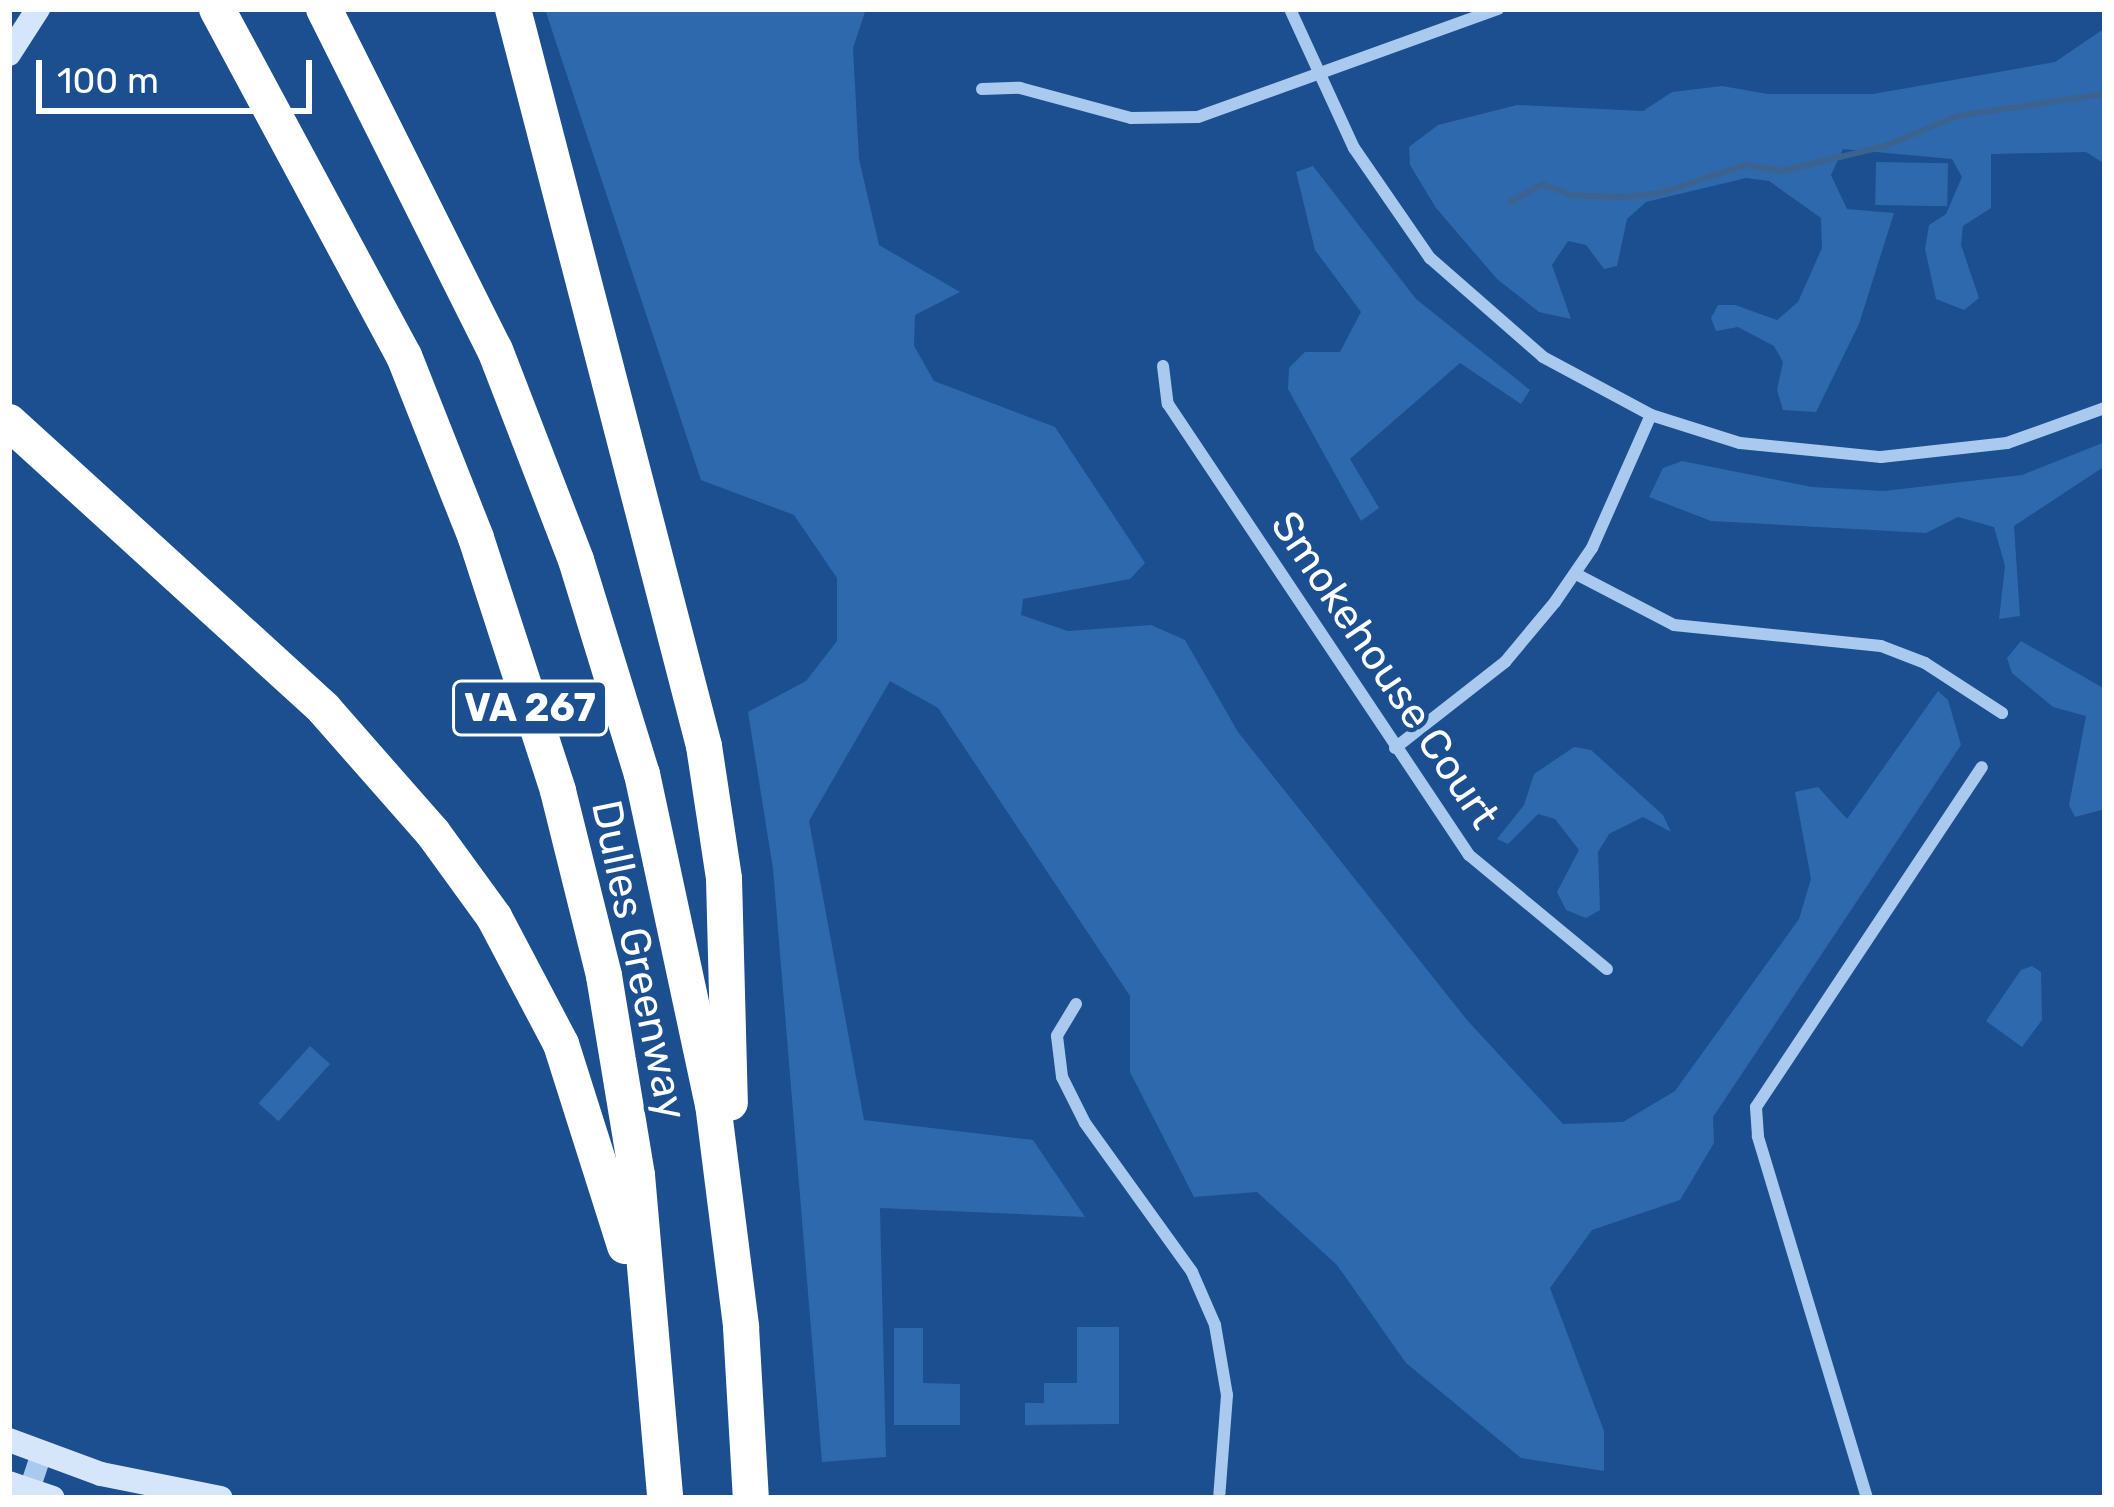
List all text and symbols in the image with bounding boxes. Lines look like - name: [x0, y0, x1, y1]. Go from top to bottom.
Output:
- scale bar: [42, 36, 318, 110]
- text: 100 m: [57, 59, 159, 102]
- street label: Smokehouse Court: [1260, 502, 1510, 838]
- road number: VA 267: [449, 675, 611, 741]
- street label: Dulles Greenway: [581, 796, 697, 1124]

